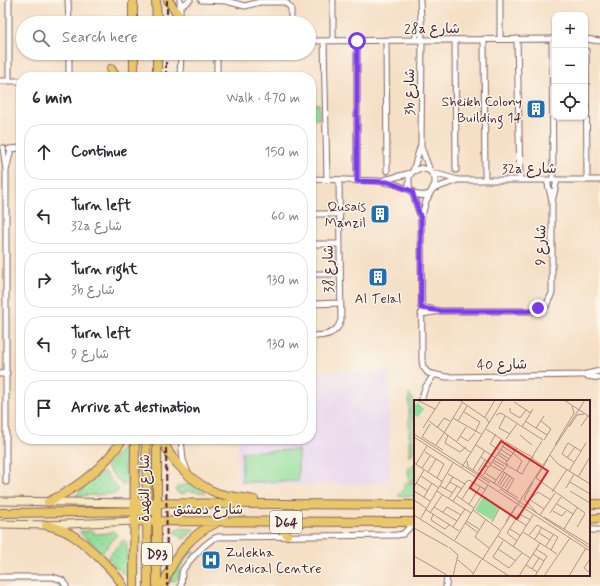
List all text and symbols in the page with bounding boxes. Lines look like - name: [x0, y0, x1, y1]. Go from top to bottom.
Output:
- map controls: [552, 12, 588, 120]
- button: +: [552, 12, 588, 48]
- search box: [16, 16, 316, 60]
- street label: 28a شارع: [404, 20, 460, 38]
- icon: search: [30, 27, 52, 49]
- text: Search here: [62, 28, 138, 48]
- route start: [348, 32, 366, 50]
- button: −: [552, 48, 588, 84]
- street label: 3b شارع: [401, 68, 419, 116]
- button: locate: [552, 84, 588, 120]
- text: 6 min: [32, 87, 72, 109]
- text: Walk · 470 m: [226, 90, 300, 107]
- place label: Sheikh Colony Building 14: [441, 93, 522, 129]
- building icon: Sheikh Colony Building 14: [525, 98, 547, 120]
- icon: ahead: [33, 141, 55, 163]
- text: Continue: [71, 142, 127, 162]
- text: 150 m: [265, 144, 299, 161]
- street label: 32a شارع: [502, 160, 557, 178]
- text: Turn left: [71, 196, 131, 216]
- place label: Qusais Manzil: [325, 198, 366, 232]
- building icon: Qusais Manzil: [369, 203, 391, 225]
- icon: left: [33, 205, 55, 227]
- text: 60 m: [271, 208, 299, 225]
- text: 32a شارع: [71, 218, 122, 235]
- street label: شارع 9: [532, 224, 550, 266]
- street label: شارع 38: [320, 245, 338, 293]
- text: Turn right: [71, 260, 138, 280]
- building icon: Al Telal: [367, 266, 389, 288]
- icon: right: [33, 269, 55, 291]
- text: 130 m: [266, 272, 299, 289]
- text: 3b شارع: [71, 282, 115, 299]
- place label: Al Telal: [355, 290, 401, 308]
- route end: [529, 299, 547, 317]
- text: Turn left: [71, 324, 131, 344]
- icon: left: [33, 333, 55, 355]
- text: 130 m: [266, 336, 299, 353]
- text: شارع 9: [71, 346, 109, 363]
- street label: شارع 40: [477, 356, 527, 374]
- icon: arrive: [33, 397, 55, 419]
- text: Arrive at destination: [71, 398, 200, 418]
- inset map: [414, 400, 590, 576]
- street label: شارع النهدة: [136, 454, 154, 522]
- street label: شارع دمشق: [173, 501, 243, 519]
- road number: D64: [270, 511, 302, 533]
- road number: D93: [142, 543, 172, 565]
- place label: Zulekha Medical Centre: [225, 544, 322, 578]
- hospital icon: Zulekha Medical Centre: [200, 549, 222, 571]

